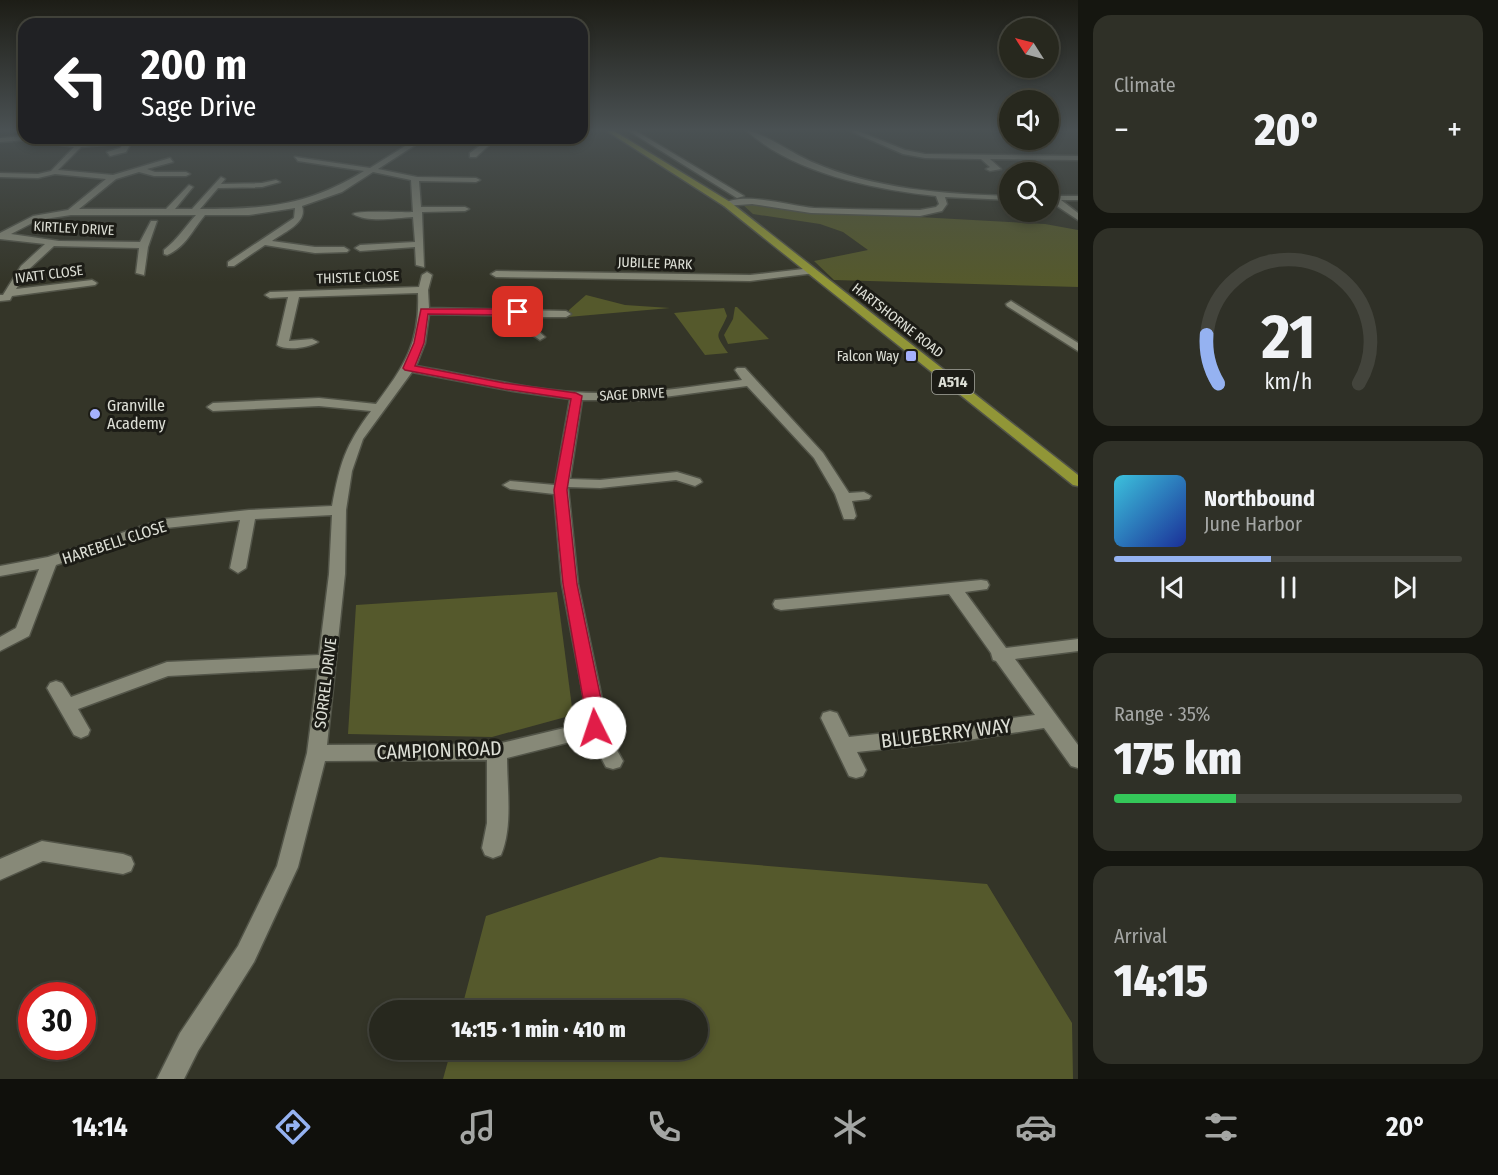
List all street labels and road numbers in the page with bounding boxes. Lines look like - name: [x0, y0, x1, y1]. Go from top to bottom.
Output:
- street label: KIRTLEY DRIVE: [33, 218, 115, 239]
- street label: JUBILEE PARK: [617, 254, 693, 273]
- street label: IVATT CLOSE: [14, 262, 85, 287]
- street label: THISTLE CLOSE: [316, 268, 400, 287]
- street label: HARTSHORNE ROAD: [849, 279, 947, 361]
- road number: A514: [932, 370, 974, 394]
- street label: SAGE DRIVE: [599, 384, 665, 405]
- street label: HAREBELL CLOSE: [60, 517, 169, 568]
- street label: SORREL DRIVE: [310, 636, 341, 730]
- street label: BLUEBERRY WAY: [879, 713, 1013, 753]
- street label: CAMPION ROAD: [376, 736, 502, 764]

